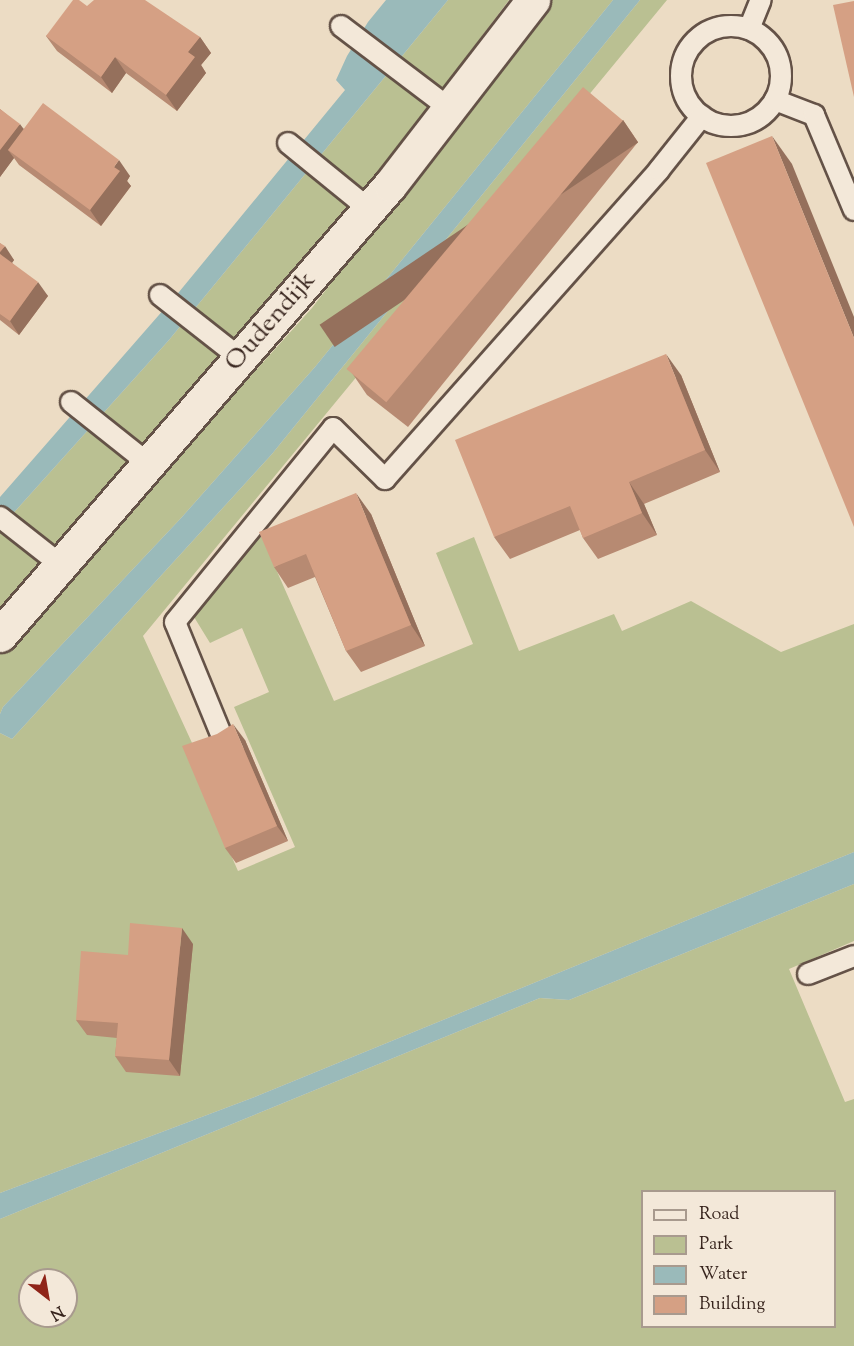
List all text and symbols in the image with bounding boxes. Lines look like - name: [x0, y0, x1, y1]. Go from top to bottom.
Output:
- street label: Oudendijk: [219, 266, 323, 378]
- legend: [641, 1190, 836, 1328]
- text: Road: [699, 1202, 739, 1228]
- text: Park: [699, 1232, 733, 1258]
- text: Water: [699, 1262, 747, 1288]
- north arrow: [18, 1268, 78, 1328]
- text: Building: [699, 1292, 765, 1318]
- text: N: [45, 1299, 68, 1325]

